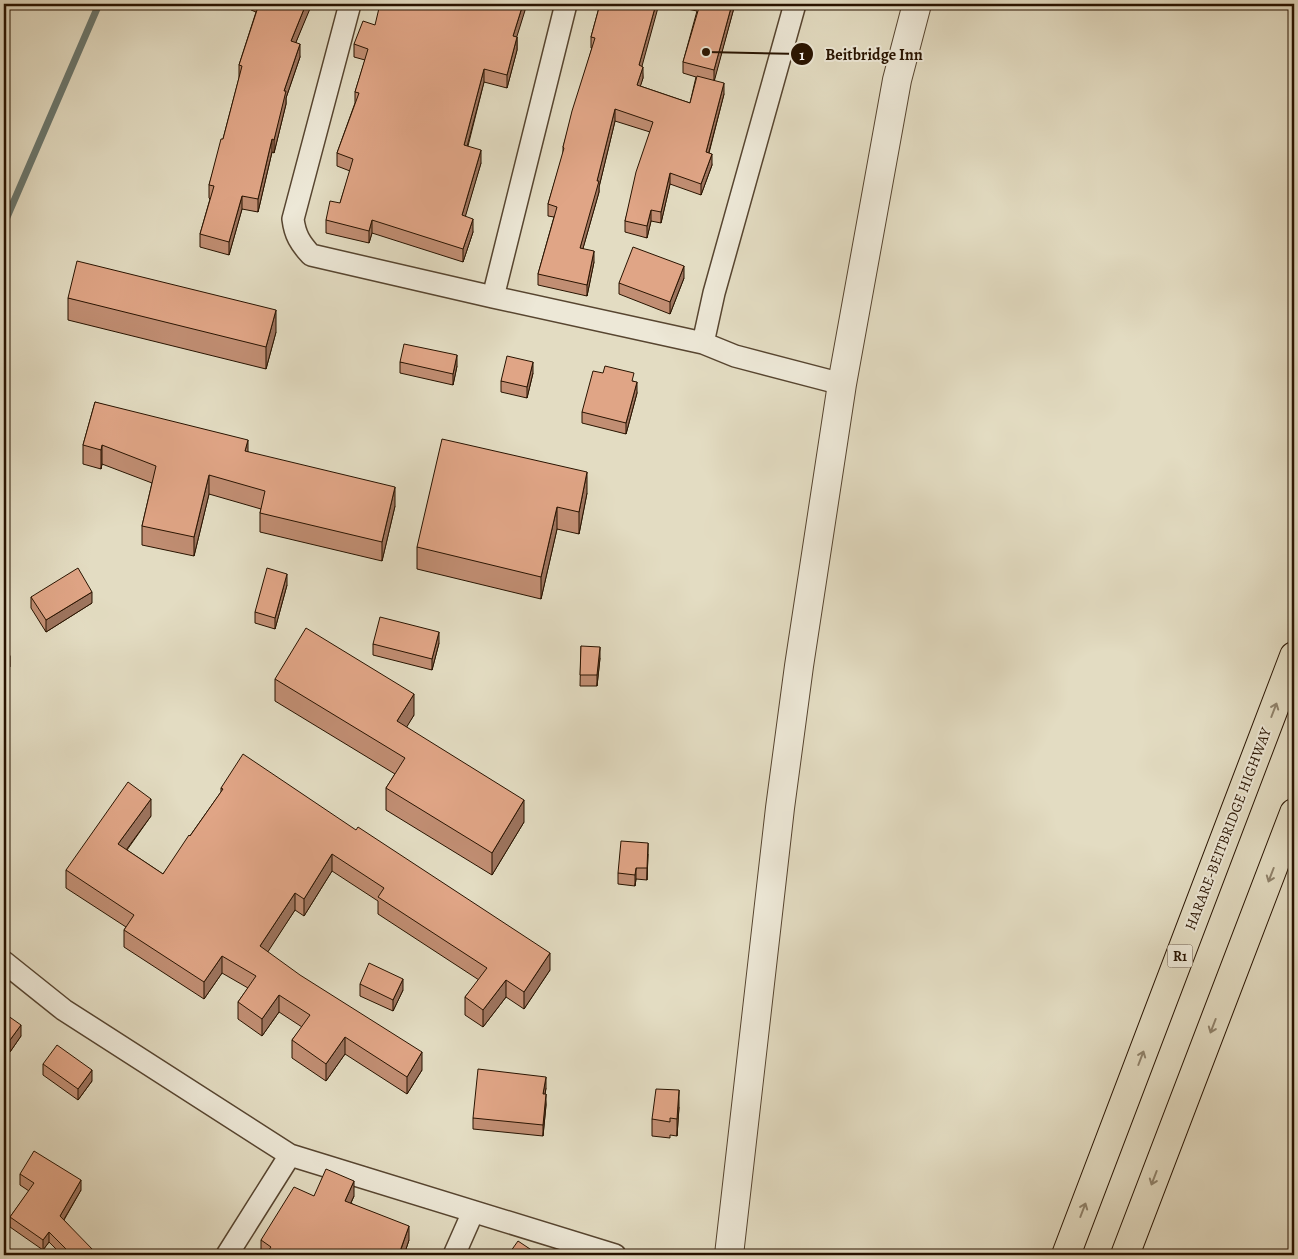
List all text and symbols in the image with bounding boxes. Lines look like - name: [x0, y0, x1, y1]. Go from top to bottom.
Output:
- callout: Beitbridge Inn: [790, 39, 932, 70]
- text: Beitbridge Inn: [825, 44, 923, 66]
- text: 1: [799, 45, 805, 65]
- one-way arrow: [1270, 703, 1279, 718]
- street label: HARARE-BEITBRIDGE HIGHWAY: [1180, 724, 1276, 933]
- one-way arrow: [1266, 866, 1275, 882]
- road number: R1: [1168, 944, 1192, 968]
- one-way arrow: [1208, 1018, 1217, 1033]
- one-way arrow: [1137, 1051, 1146, 1066]
- one-way arrow: [1149, 1170, 1159, 1185]
- one-way arrow: [1079, 1203, 1088, 1218]

